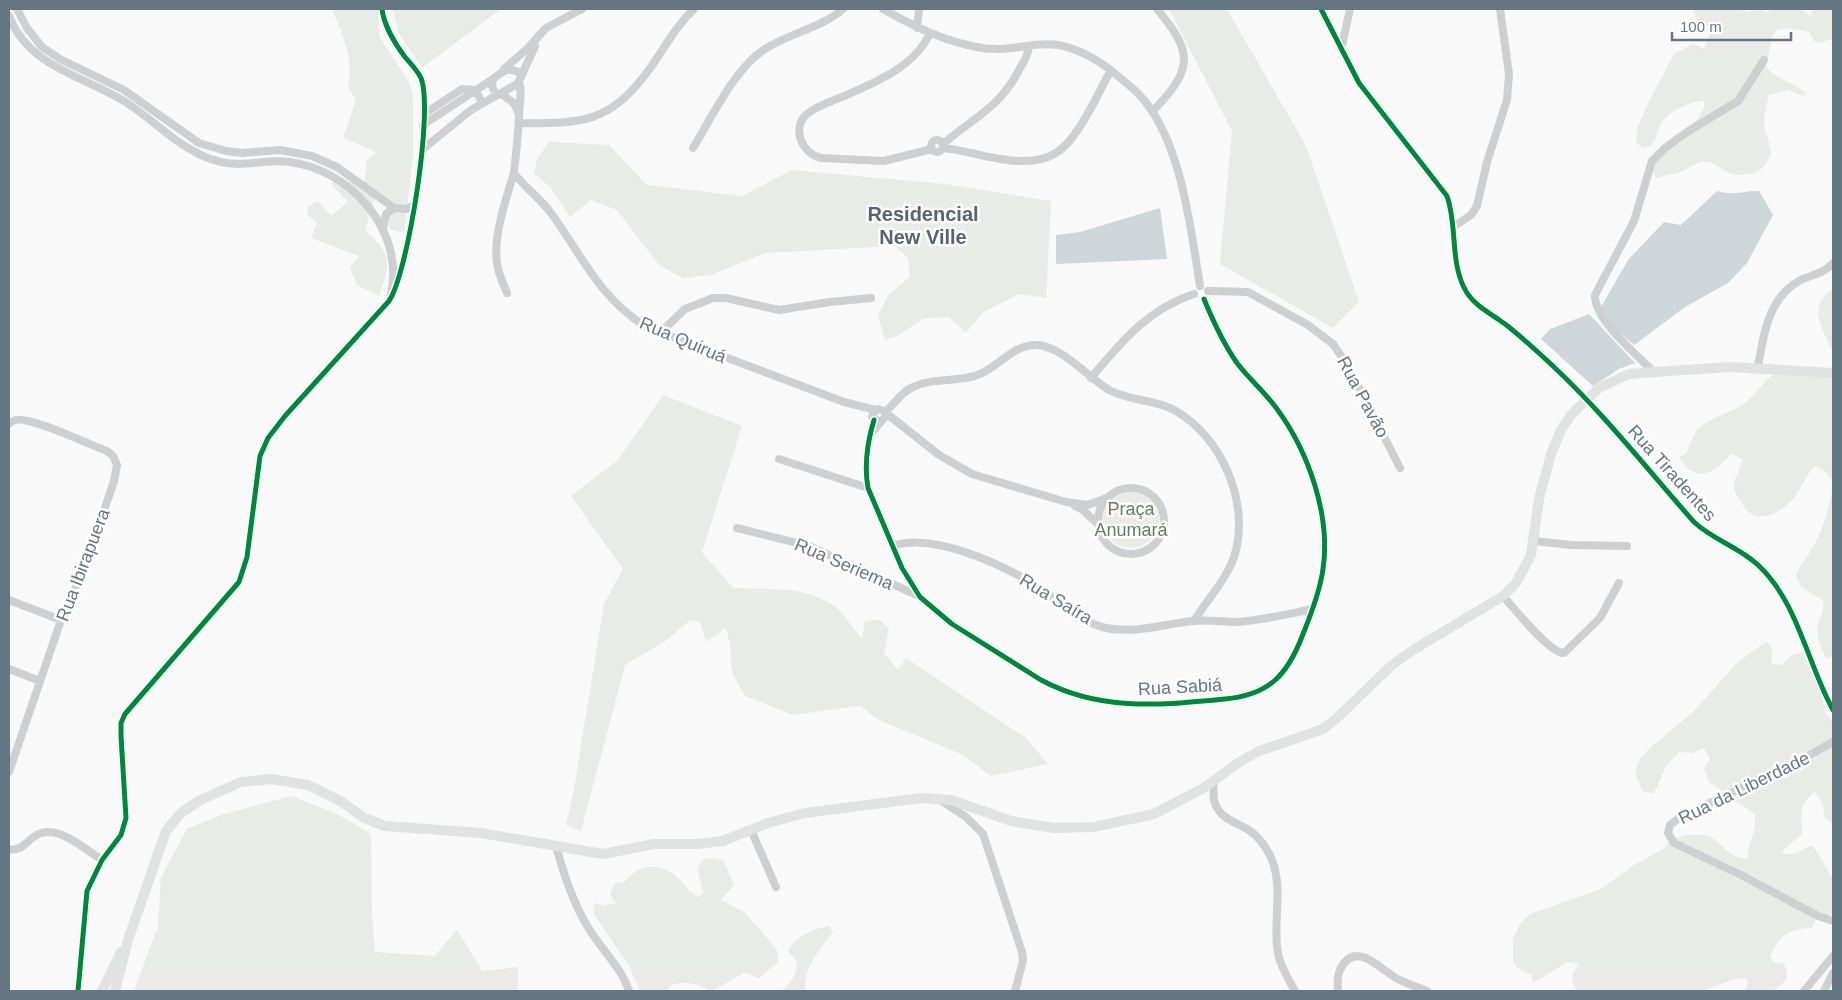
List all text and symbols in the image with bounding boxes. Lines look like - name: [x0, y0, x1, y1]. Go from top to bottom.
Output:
- scale bar: [1672, 10, 1791, 42]
- text: 100 m: [1680, 18, 1722, 35]
- district label: Residencial New Ville: [867, 203, 979, 248]
- street label: Rua Quiruá: [637, 313, 730, 368]
- street label: Rua Pavão: [1333, 353, 1393, 441]
- street label: Rua Tiradentes: [1624, 421, 1720, 525]
- park label: Praça Anumará: [1094, 499, 1169, 540]
- street label: Rua Ibirapuera: [52, 505, 114, 624]
- street label: Rua Seriema: [792, 534, 897, 594]
- street label: Rua Saíra: [1016, 570, 1097, 629]
- street label: Rua Sabiá: [1138, 675, 1223, 699]
- street label: Rua da Liberdade: [1675, 748, 1813, 828]

